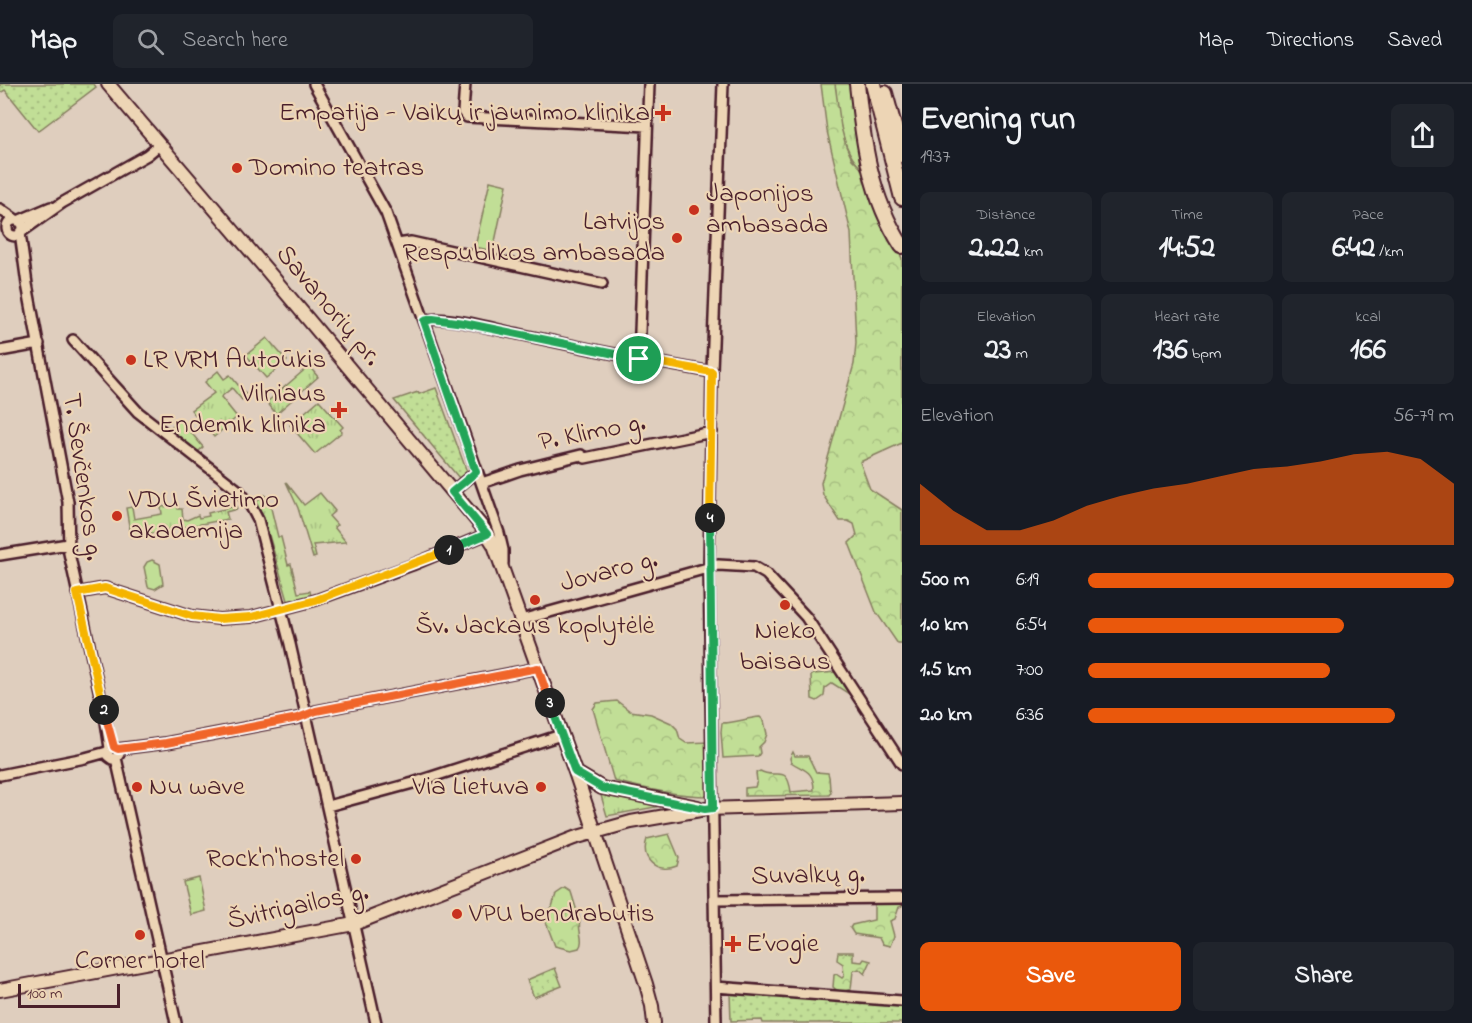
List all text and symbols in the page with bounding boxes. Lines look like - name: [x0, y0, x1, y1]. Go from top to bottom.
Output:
- search box: [113, 14, 533, 68]
- text: Map: [30, 21, 77, 62]
- icon: search: [134, 25, 167, 58]
- text: Search here: [182, 25, 288, 57]
- text: Map: [1198, 26, 1234, 56]
- text: Directions: [1267, 26, 1354, 56]
- text: Saved: [1387, 26, 1442, 56]
- place label: Empatija - Vaikų ir jaunimo klinika: [279, 94, 650, 133]
- text: Evening run: [920, 96, 1075, 144]
- marker: Empatija - Vaikų ir jaunimo klinika: [654, 104, 672, 122]
- button: share: [1391, 104, 1454, 167]
- text: 19:37: [920, 143, 951, 172]
- place label: Domino teatras: [248, 149, 424, 188]
- marker: Domino teatras: [230, 161, 244, 175]
- place label: Japonijos ambasada: [706, 175, 828, 245]
- place label: Latvijos Respublikos ambasada: [403, 203, 665, 273]
- marker: Japonijos ambasada: [687, 203, 701, 217]
- text: Distance: [977, 203, 1035, 227]
- text: Time: [1171, 203, 1203, 227]
- text: Pace: [1352, 203, 1384, 227]
- text: 2.22: [969, 227, 1020, 271]
- text: 14:52: [1159, 227, 1215, 271]
- text: 6:42: [1332, 227, 1375, 271]
- marker: Latvijos Respublikos ambasada: [670, 231, 684, 245]
- street label: Savanorių pr.: [265, 237, 391, 375]
- text: km: [1020, 240, 1043, 264]
- text: /km: [1375, 240, 1404, 264]
- text: Elevation: [977, 305, 1035, 329]
- text: Heart rate: [1154, 305, 1220, 329]
- text: kcal: [1355, 305, 1381, 329]
- text: 23: [984, 329, 1011, 373]
- text: 136: [1153, 329, 1188, 373]
- text: 166: [1350, 329, 1386, 373]
- pin: [613, 333, 664, 384]
- place label: LR VRM Autoūkis: [143, 341, 326, 380]
- icon: arrive: [622, 342, 655, 375]
- text: m: [1011, 342, 1028, 366]
- text: bpm: [1188, 342, 1221, 366]
- marker: LR VRM Autoūkis: [124, 353, 138, 367]
- place label: Vilniaus Endemik klinika: [159, 375, 326, 445]
- street label: T. Ševčenkos g.: [51, 391, 113, 563]
- marker: Vilniaus Endemik klinika: [330, 401, 348, 419]
- text: Elevation: [920, 402, 994, 431]
- text: 56–79 m: [1393, 402, 1454, 431]
- street label: P. Klimo g.: [535, 404, 649, 462]
- place label: VDU Švietimo akademija: [128, 481, 279, 551]
- pin: 4: [695, 503, 725, 533]
- text: 4: [707, 506, 713, 530]
- marker: VDU Švietimo akademija: [110, 509, 124, 523]
- pin: 1: [434, 535, 464, 565]
- text: 1: [446, 538, 452, 562]
- street label: Jovaro g.: [556, 540, 662, 604]
- text: 500 m: [920, 566, 969, 595]
- text: 6:19: [1016, 566, 1039, 595]
- marker: Šv. Jackaus koplytėlė: [528, 593, 542, 607]
- marker: Nieko baisaus: [778, 598, 792, 612]
- place label: Šv. Jackaus koplytėlė: [415, 607, 655, 646]
- text: 1.0 km: [920, 611, 968, 640]
- text: 6:54: [1016, 611, 1046, 640]
- place label: Nieko baisaus: [739, 612, 831, 682]
- text: 1.5 km: [920, 656, 971, 685]
- text: 7:00: [1016, 656, 1043, 685]
- pin: 3: [535, 688, 565, 718]
- text: 3: [547, 691, 553, 715]
- pin: 2: [89, 695, 119, 725]
- text: 2: [100, 698, 108, 722]
- text: 2.0 km: [920, 701, 972, 730]
- text: 6:36: [1016, 701, 1044, 730]
- place label: Nu wave: [149, 768, 246, 807]
- place label: Via Lietuva: [411, 768, 529, 807]
- marker: Nu wave: [130, 780, 144, 794]
- marker: Via Lietuva: [534, 780, 548, 794]
- place label: Rock'n'hostel: [206, 840, 344, 879]
- marker: Rock'n'hostel: [349, 852, 363, 866]
- street label: Suvalkų g.: [751, 856, 865, 896]
- street label: Švitrigailos g.: [224, 873, 372, 941]
- place label: VPU bendrabutis: [468, 895, 655, 934]
- marker: VPU bendrabutis: [450, 907, 464, 921]
- place label: E’vogie: [746, 925, 820, 964]
- marker: Corner hotel: [133, 928, 147, 942]
- marker: E’vogie: [724, 935, 742, 953]
- place label: Corner hotel: [75, 942, 205, 981]
- button: Save: [920, 942, 1181, 1011]
- button: Share: [1193, 942, 1454, 1011]
- scale bar: [18, 981, 120, 1008]
- text: 100 m: [27, 982, 62, 1006]

